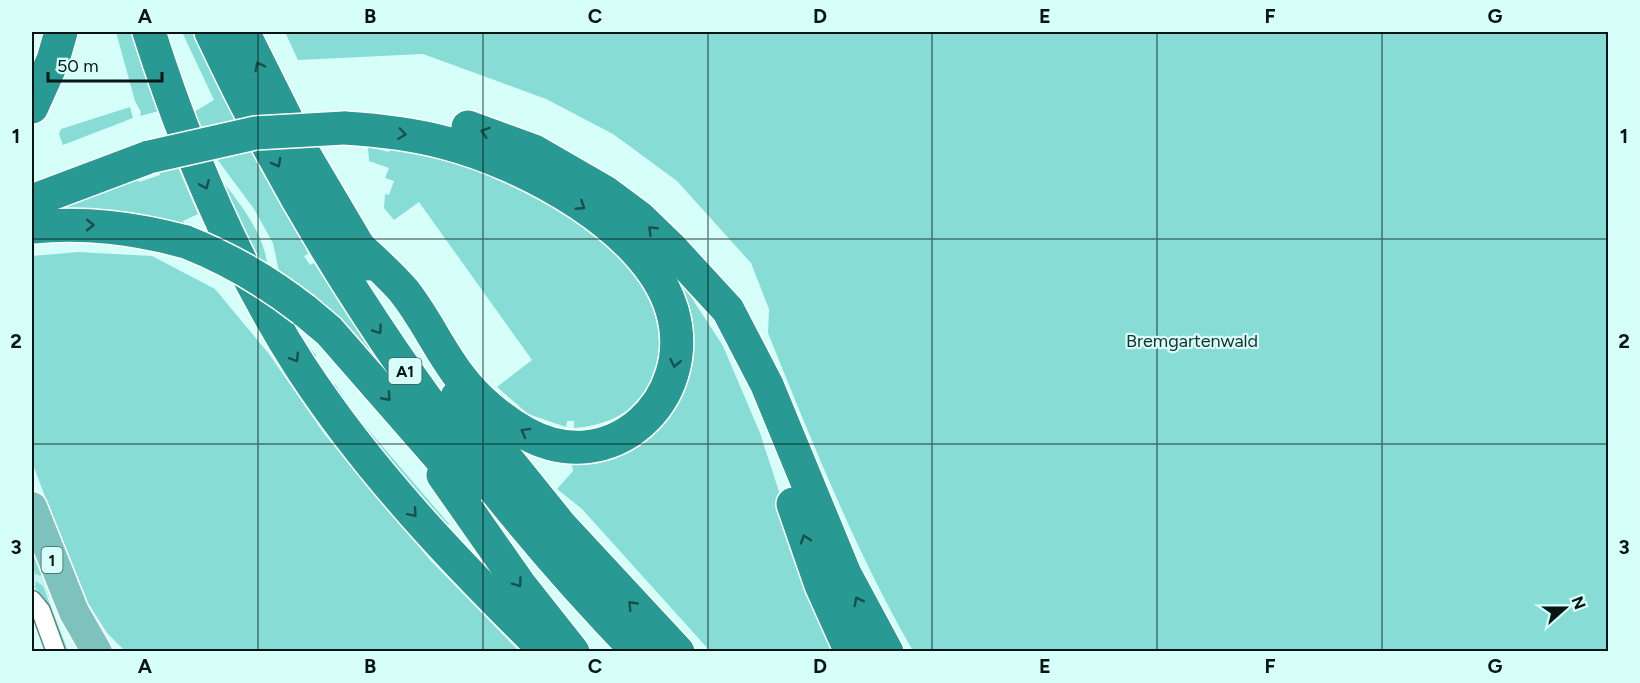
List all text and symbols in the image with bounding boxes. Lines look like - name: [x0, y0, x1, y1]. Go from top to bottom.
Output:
- text: A: [138, 4, 153, 28]
- text: B: [364, 4, 376, 28]
- text: C: [588, 4, 602, 28]
- text: D: [813, 4, 827, 28]
- text: E: [1039, 4, 1051, 28]
- text: F: [1264, 4, 1276, 28]
- text: G: [1488, 4, 1503, 28]
- scale bar: [48, 45, 162, 83]
- text: 50 m: [57, 55, 99, 77]
- one-way arrow: [254, 61, 266, 72]
- text: 1: [12, 124, 20, 148]
- text: 1: [1620, 124, 1628, 148]
- one-way arrow: [397, 127, 406, 139]
- one-way arrow: [480, 127, 491, 139]
- one-way arrow: [270, 157, 281, 167]
- one-way arrow: [198, 179, 210, 190]
- one-way arrow: [575, 199, 585, 211]
- one-way arrow: [85, 219, 94, 231]
- one-way arrow: [648, 226, 658, 237]
- one-way arrow: [370, 324, 382, 334]
- text: 2: [10, 329, 22, 353]
- text: 2: [1618, 329, 1630, 353]
- park label: Bremgartenwald: [1126, 330, 1258, 352]
- one-way arrow: [288, 352, 300, 362]
- road number: A1: [388, 358, 422, 384]
- one-way arrow: [669, 358, 682, 368]
- one-way arrow: [380, 391, 391, 401]
- one-way arrow: [521, 428, 531, 439]
- one-way arrow: [406, 506, 417, 517]
- text: 3: [10, 535, 22, 559]
- one-way arrow: [800, 535, 812, 545]
- text: 3: [1618, 535, 1630, 559]
- road number: 1: [42, 547, 62, 573]
- one-way arrow: [511, 576, 522, 587]
- north arrow: [1535, 578, 1595, 638]
- text: N: [1567, 594, 1590, 612]
- one-way arrow: [854, 596, 866, 607]
- one-way arrow: [628, 601, 639, 611]
- text: A: [138, 654, 153, 678]
- text: B: [364, 654, 376, 678]
- text: C: [588, 654, 602, 678]
- text: D: [813, 654, 827, 678]
- text: E: [1039, 654, 1051, 678]
- text: F: [1264, 654, 1276, 678]
- text: G: [1488, 654, 1503, 678]

